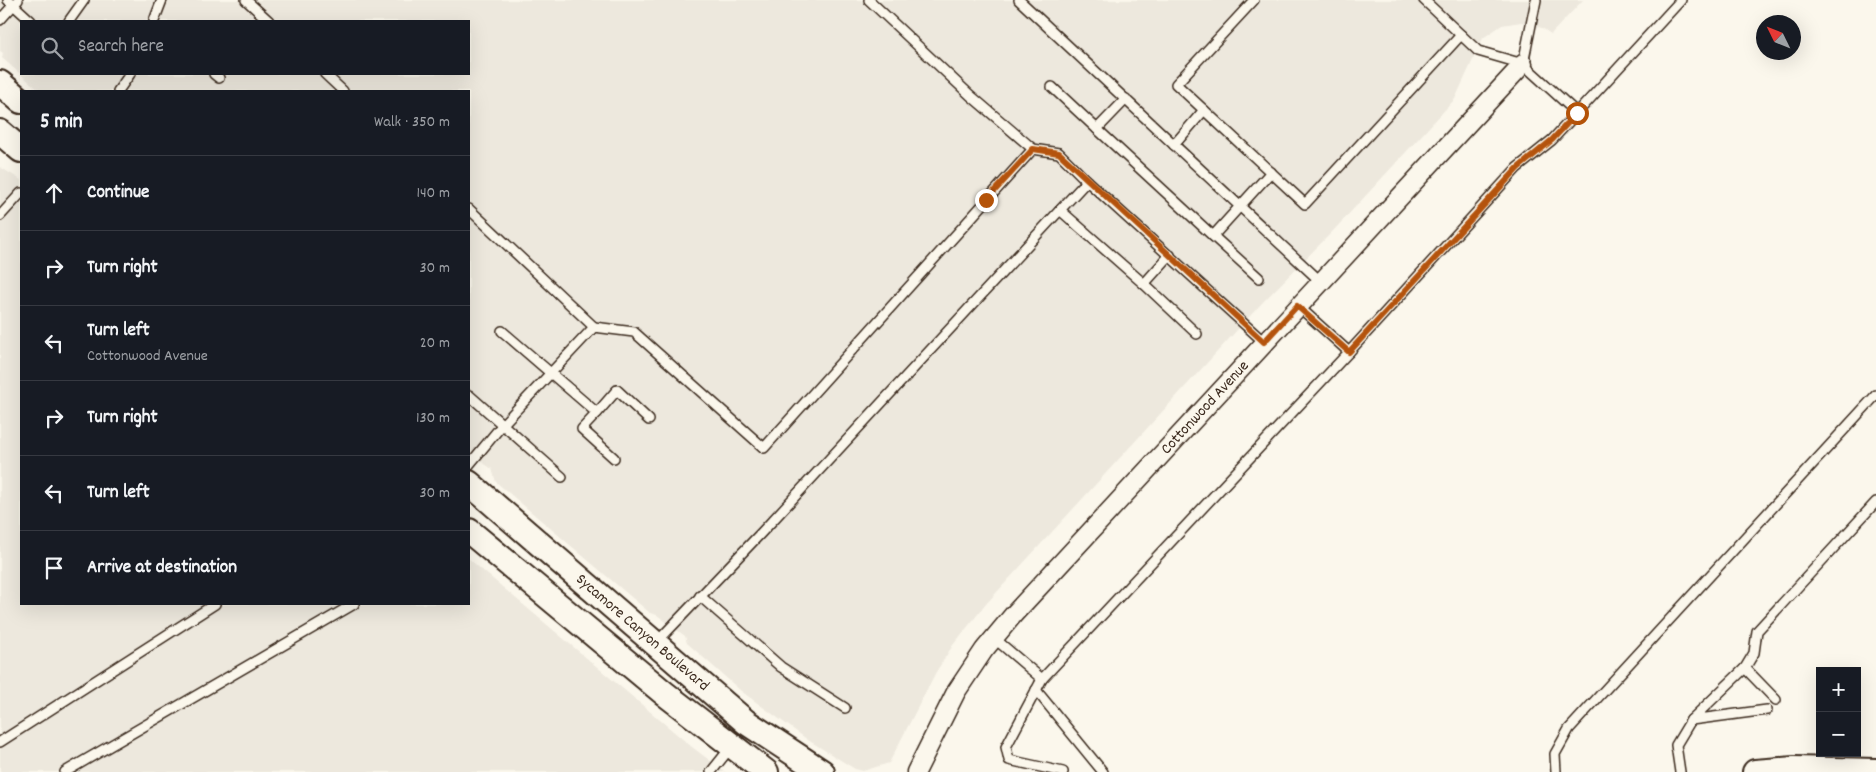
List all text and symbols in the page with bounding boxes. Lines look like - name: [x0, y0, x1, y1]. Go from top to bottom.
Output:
- north arrow: [1756, 15, 1801, 60]
- search box: [20, 20, 470, 75]
- icon: search: [38, 34, 66, 62]
- text: Search here: [78, 34, 164, 61]
- route start: [1566, 102, 1589, 125]
- text: 5 min: [40, 108, 83, 138]
- text: Walk · 350 m: [374, 111, 450, 134]
- icon: ahead: [40, 179, 68, 207]
- text: Continue: [87, 180, 149, 207]
- text: 140 m: [416, 182, 450, 205]
- route end: [975, 189, 998, 212]
- icon: right: [40, 254, 68, 282]
- text: Turn right: [87, 255, 158, 282]
- text: 30 m: [420, 257, 450, 280]
- text: Turn left: [87, 318, 150, 345]
- icon: left: [40, 329, 68, 357]
- text: 20 m: [420, 332, 450, 355]
- text: Cottonwood Avenue: [87, 345, 208, 368]
- street label: Cottonwood Avenue: [1155, 355, 1255, 460]
- icon: right: [40, 404, 68, 432]
- text: Turn right: [87, 405, 158, 432]
- text: 130 m: [416, 407, 450, 430]
- icon: left: [40, 479, 68, 507]
- text: Turn left: [87, 480, 150, 507]
- text: 30 m: [420, 482, 450, 505]
- icon: arrive: [40, 554, 68, 582]
- text: Arrive at destination: [87, 555, 237, 582]
- street label: Sycamore Canyon Boulevard: [571, 568, 714, 697]
- map controls: [1816, 667, 1861, 757]
- button: +: [1816, 667, 1861, 712]
- button: −: [1816, 712, 1861, 757]

